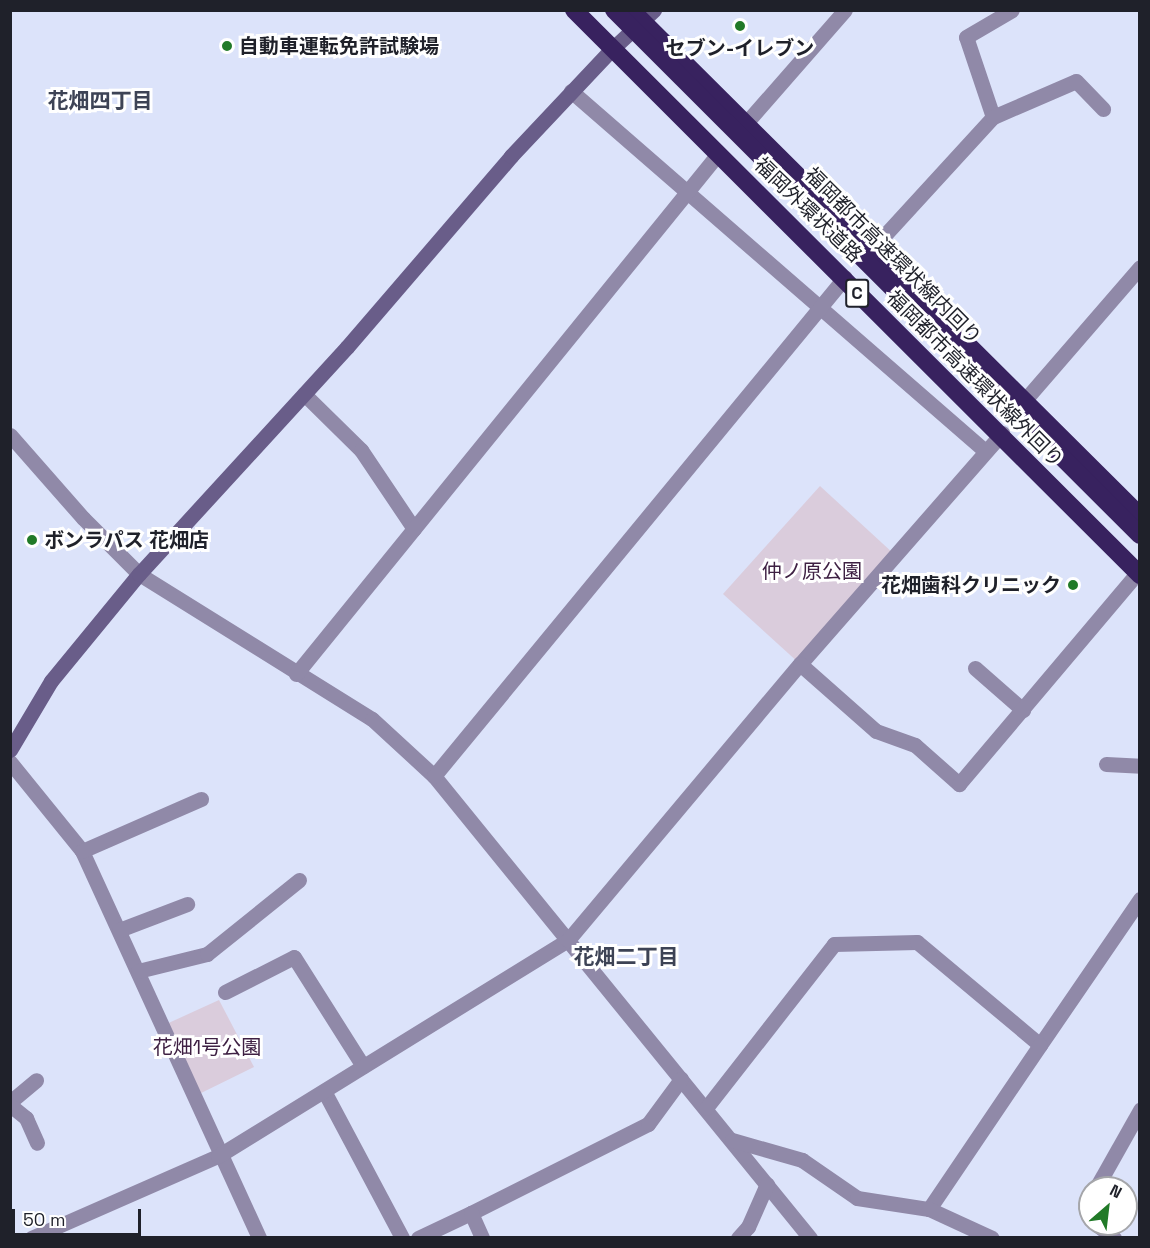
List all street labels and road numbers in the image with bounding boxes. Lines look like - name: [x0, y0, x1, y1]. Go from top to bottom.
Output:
- street label: 福岡外環状道路: [749, 153, 867, 267]
- street label: 福岡都市高速環状線内回り: [800, 163, 986, 349]
- road number: C: [845, 278, 869, 308]
- street label: 福岡都市高速環状線外回り: [882, 286, 1068, 472]

